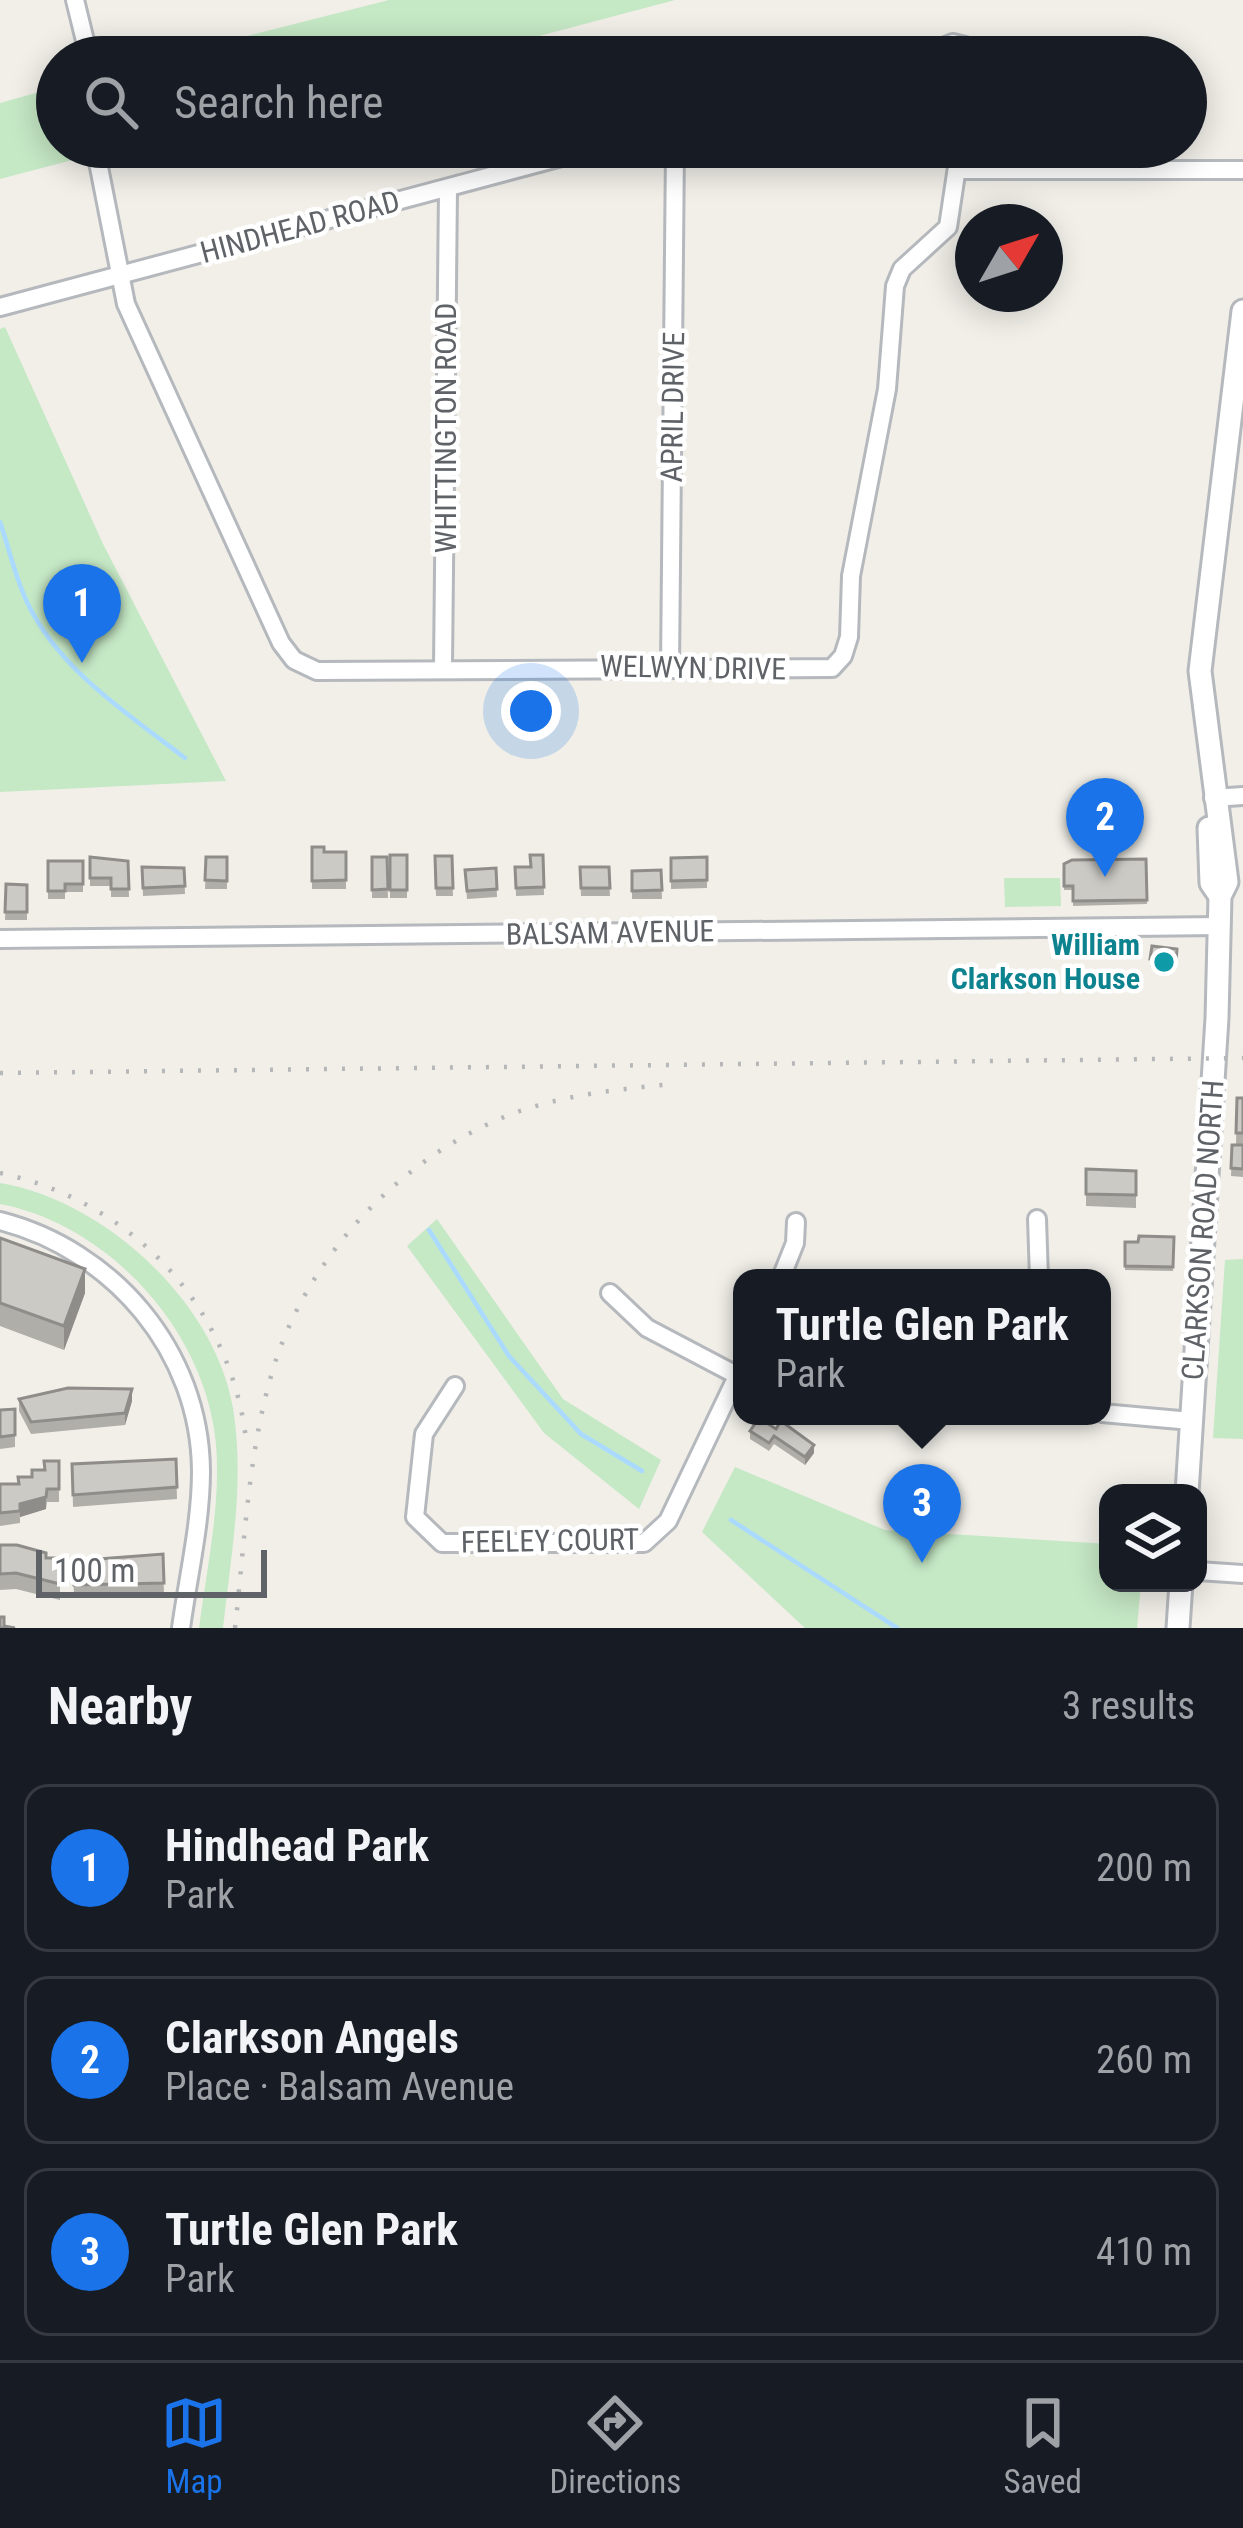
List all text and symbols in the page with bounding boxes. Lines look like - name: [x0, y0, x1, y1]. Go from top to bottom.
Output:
- search box: [36, 36, 1207, 168]
- icon: search: [78, 69, 144, 135]
- text: Search here: [174, 76, 383, 129]
- street label: HINDHEAD ROAD: [196, 183, 403, 270]
- north arrow: [955, 204, 1063, 312]
- street label: WHITTINGTON ROAD: [428, 303, 463, 553]
- street label: APRIL DRIVE: [654, 331, 691, 483]
- pin: 1: [43, 564, 121, 663]
- street label: WELWYN DRIVE: [600, 648, 786, 687]
- your location: [501, 681, 561, 741]
- pin: 2: [1066, 778, 1144, 877]
- street label: BALSAM AVENUE: [505, 913, 715, 952]
- place label: William Clarkson House: [951, 927, 1140, 996]
- marker: William Clarkson House: [1151, 949, 1177, 975]
- street label: CLARKSON ROAD NORTH: [1175, 1079, 1230, 1381]
- popup: [733, 1269, 1111, 1425]
- text: Turtle Glen Park: [776, 1298, 1068, 1351]
- text: Park: [776, 1351, 845, 1397]
- pin: 3: [883, 1464, 961, 1563]
- map controls: [1099, 1484, 1207, 1592]
- button: layers: [1099, 1484, 1207, 1592]
- street label: FEELEY COURT: [461, 1521, 639, 1560]
- scale bar: [36, 1544, 267, 1597]
- text: 100 m: [54, 1551, 135, 1590]
- text: Nearby: [48, 1677, 192, 1736]
- text: 3 results: [1062, 1683, 1195, 1729]
- text: Hindhead Park: [165, 1819, 429, 1872]
- text: 1: [80, 1845, 100, 1891]
- text: 200 m: [1096, 1845, 1192, 1891]
- text: Park: [165, 1872, 235, 1918]
- text: Clarkson Angels: [165, 2011, 459, 2064]
- text: 2: [80, 2037, 100, 2083]
- text: 260 m: [1096, 2037, 1192, 2083]
- text: Place · Balsam Avenue: [165, 2064, 514, 2110]
- text: Turtle Glen Park: [165, 2203, 458, 2256]
- text: 3: [80, 2229, 100, 2275]
- text: 410 m: [1096, 2229, 1192, 2275]
- text: Park: [165, 2256, 235, 2302]
- tab: Map: [161, 2390, 227, 2501]
- tab: Directions: [549, 2390, 681, 2501]
- tab: Saved: [1003, 2390, 1082, 2501]

